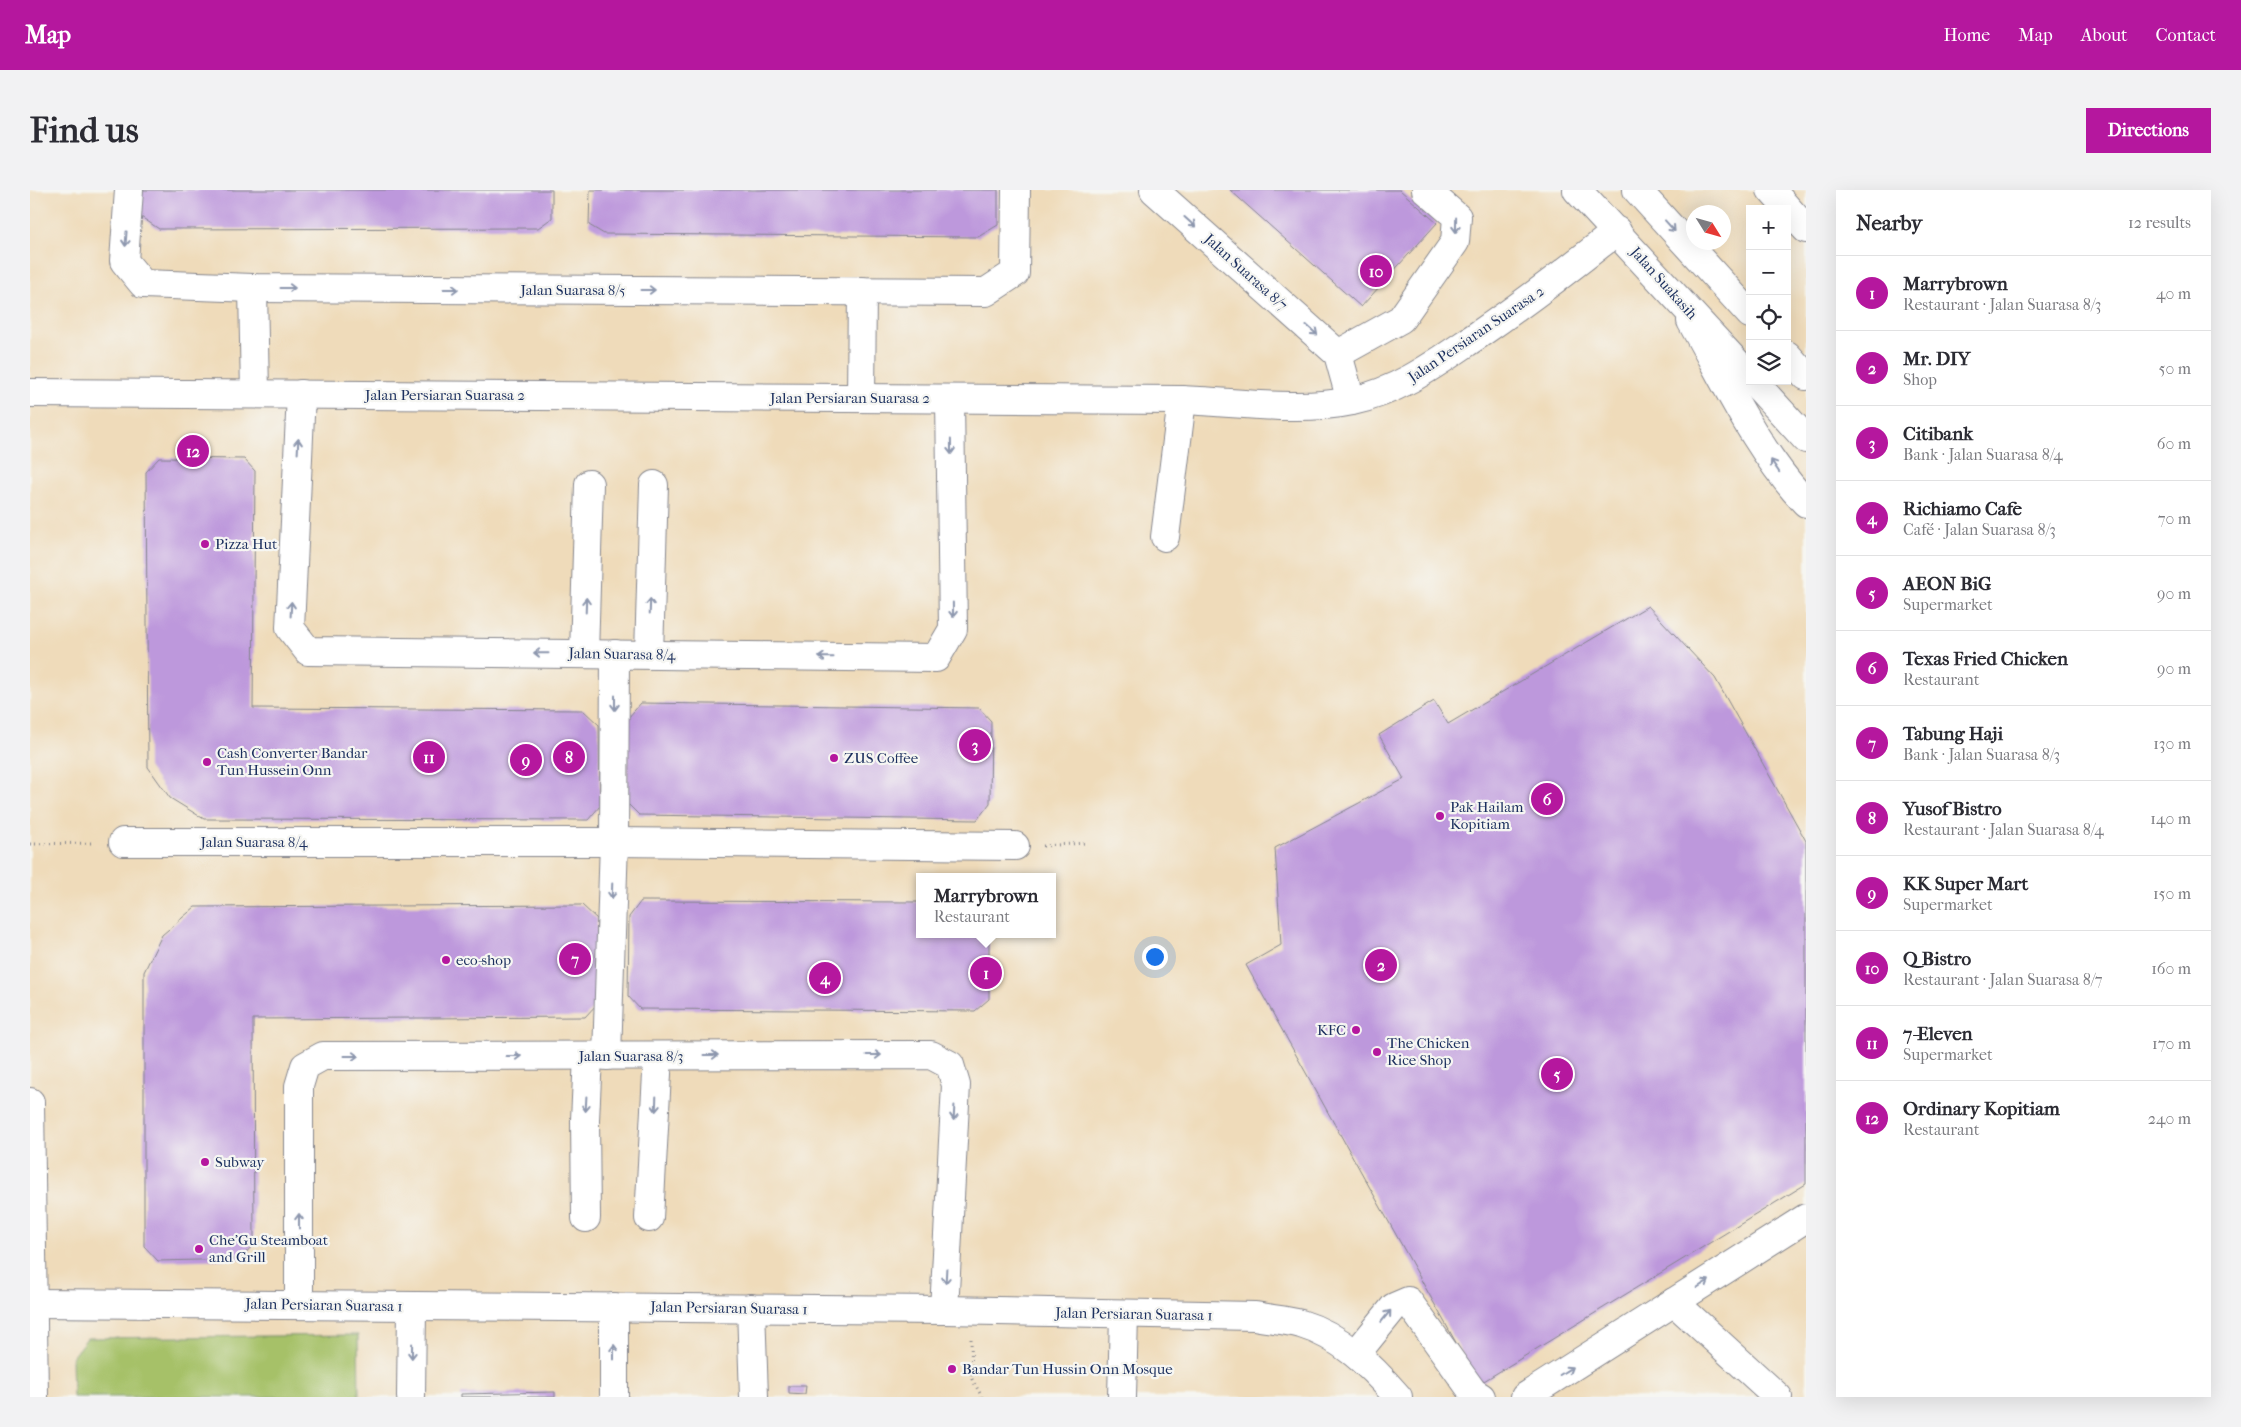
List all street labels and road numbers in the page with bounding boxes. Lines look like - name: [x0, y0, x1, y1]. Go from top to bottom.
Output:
- street label: Jalan Suarasa 8/7: [1200, 229, 1291, 314]
- street label: Jalan Suakasih: [1626, 242, 1702, 323]
- street label: Jalan Suarasa 8/5: [519, 281, 626, 299]
- street label: Jalan Persiaran Suarasa 2: [1404, 282, 1547, 387]
- street label: Jalan Persiaran Suarasa 2: [364, 386, 525, 404]
- street label: Jalan Persiaran Suarasa 2: [769, 389, 930, 407]
- street label: Jalan Suarasa 8/4: [567, 644, 677, 664]
- street label: Jalan Suarasa 8/4: [199, 833, 309, 851]
- street label: Jalan Suarasa 8/3: [578, 1047, 683, 1065]
- street label: Jalan Persiaran Suarasa 1: [244, 1295, 403, 1315]
- street label: Jalan Persiaran Suarasa 1: [649, 1298, 808, 1318]
- street label: Jalan Persiaran Suarasa 1: [1054, 1304, 1213, 1324]

